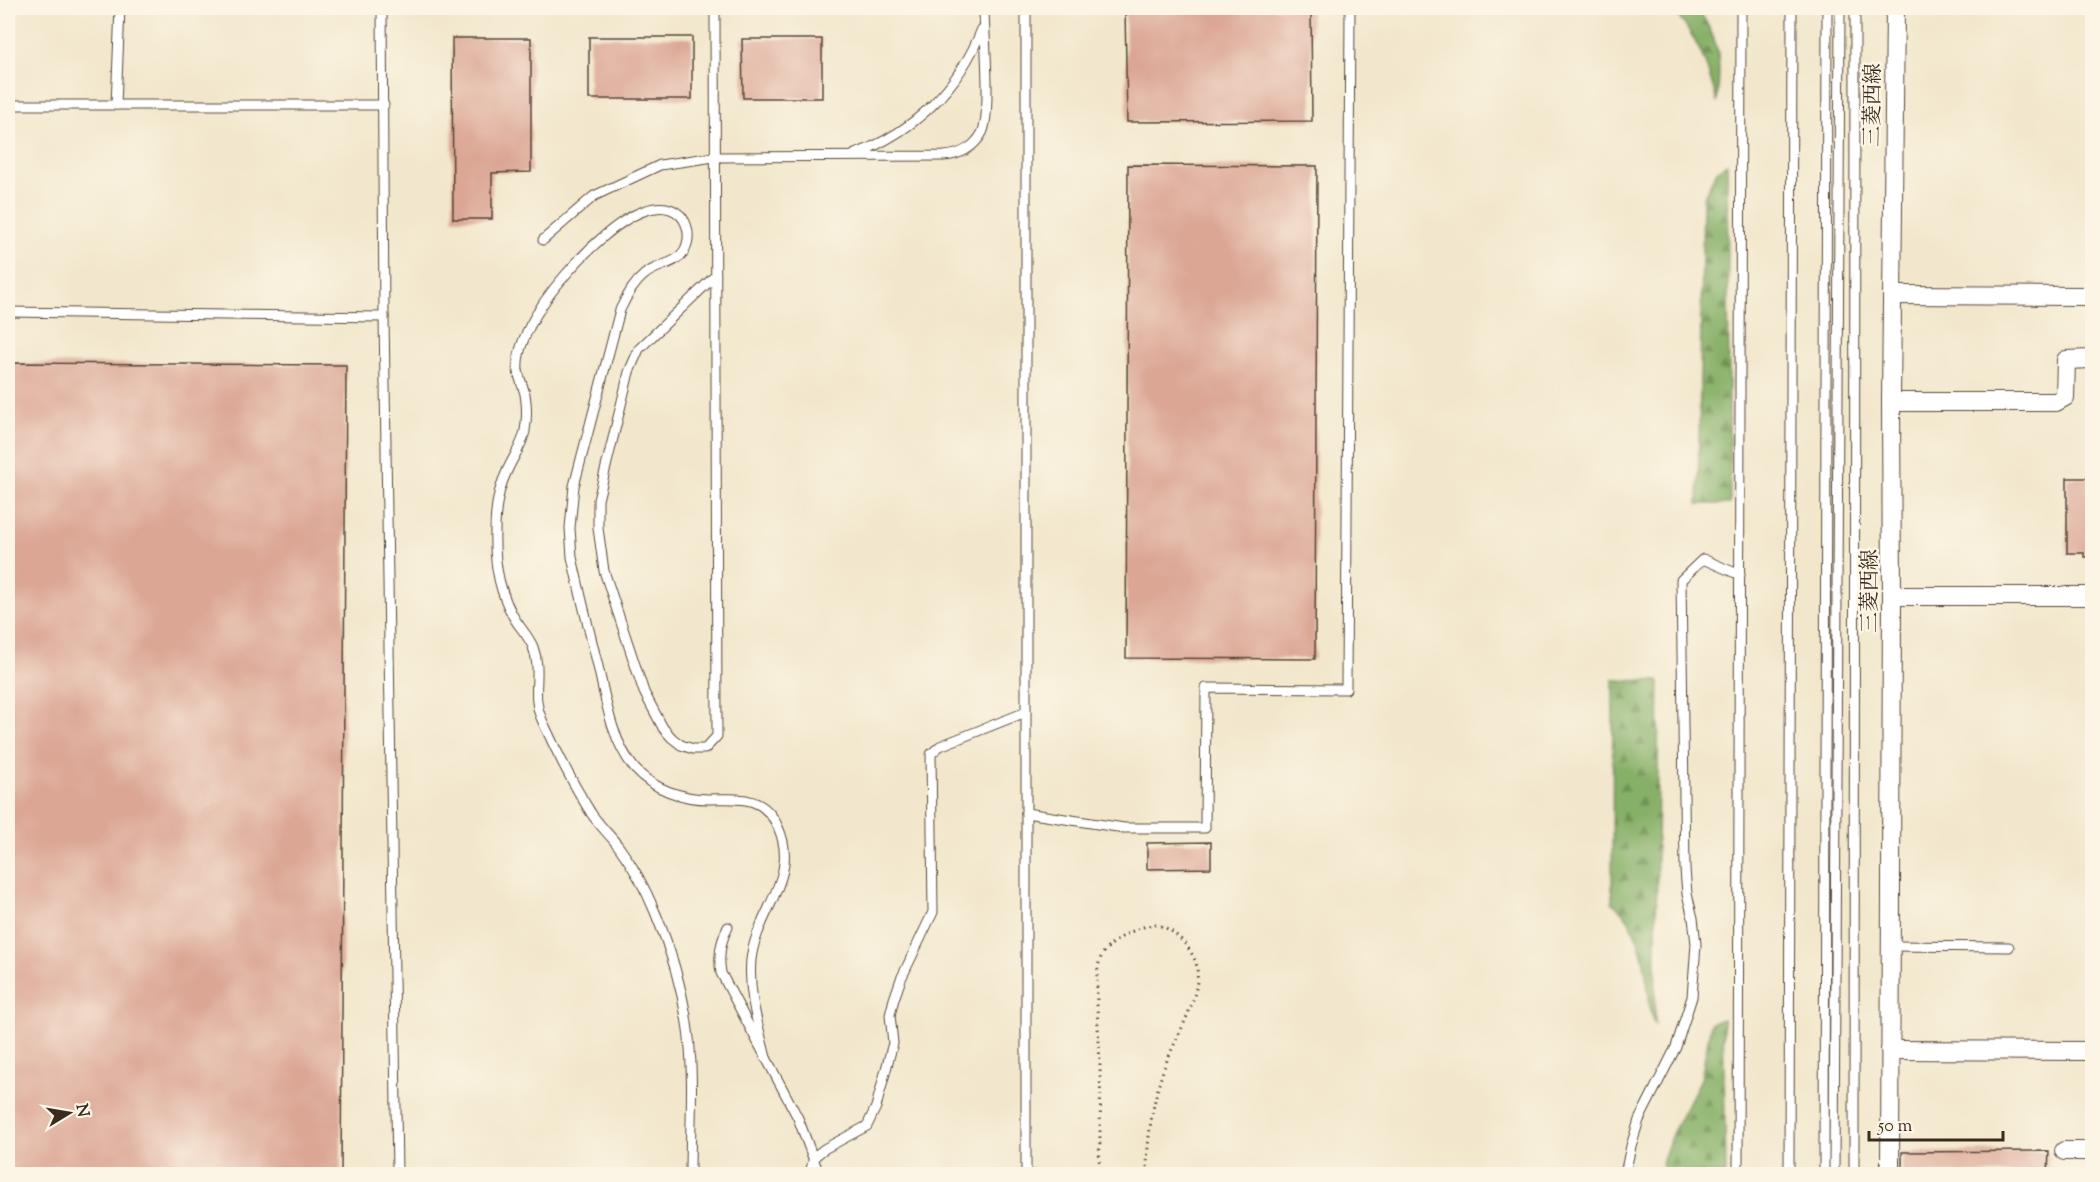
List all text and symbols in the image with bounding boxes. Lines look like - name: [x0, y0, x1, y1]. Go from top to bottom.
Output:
- street label: 三菱西線: [1858, 63, 1890, 147]
- street label: 三菱西線: [1856, 549, 1886, 633]
- north arrow: [39, 1083, 99, 1143]
- text: N: [69, 1102, 94, 1119]
- scale bar: [1869, 1104, 2002, 1142]
- text: 50 m: [1877, 1114, 1913, 1140]

